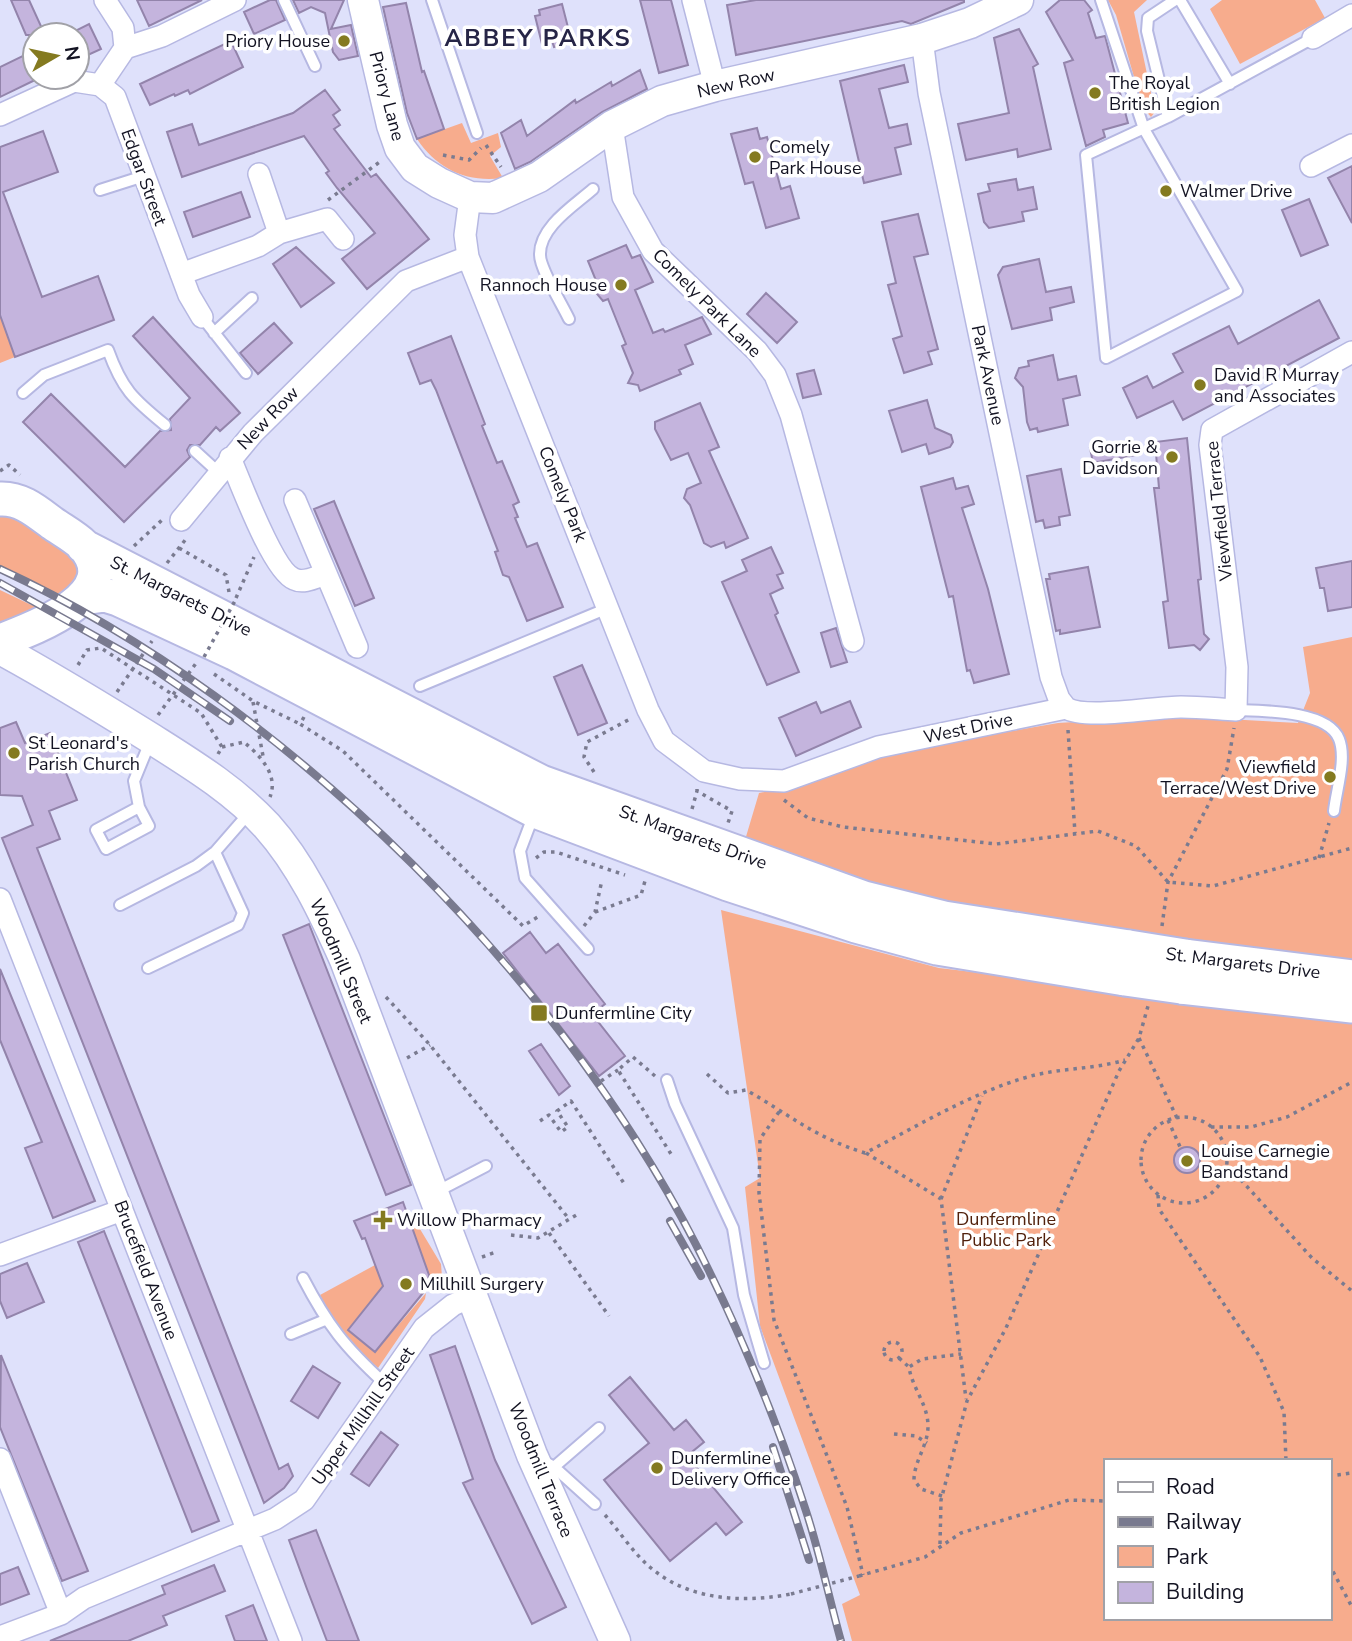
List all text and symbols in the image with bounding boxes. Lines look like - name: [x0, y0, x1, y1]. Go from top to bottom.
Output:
- north arrow: [21, 21, 91, 91]
- district label: ABBEY PARKS: [444, 22, 632, 54]
- place label: Priory House: [225, 29, 330, 53]
- marker: Priory House: [336, 33, 352, 49]
- text: N: [58, 44, 86, 63]
- street label: Priory Lane: [364, 49, 410, 143]
- street label: New Row: [695, 62, 777, 104]
- place label: The Royal British Legion: [1109, 71, 1220, 116]
- marker: The Royal British Legion: [1087, 85, 1103, 101]
- street label: Edgar Street: [115, 125, 173, 229]
- place label: Comely Park House: [769, 135, 862, 180]
- marker: Comely Park House: [747, 149, 763, 165]
- place label: Walmer Drive: [1180, 179, 1292, 203]
- marker: Walmer Drive: [1158, 183, 1174, 199]
- street label: Comely Park Lane: [647, 243, 767, 363]
- place label: Rannoch House: [480, 273, 607, 297]
- marker: Rannoch House: [613, 277, 629, 293]
- street label: Park Avenue: [966, 323, 1010, 427]
- place label: David R Murray and Associates: [1214, 363, 1340, 408]
- marker: David R Murray and Associates: [1192, 377, 1208, 393]
- street label: New Row: [232, 381, 304, 455]
- place label: Gorrie & Davidson: [1082, 435, 1159, 480]
- street label: Viewfield Terrace: [1200, 440, 1238, 583]
- street label: Comely Park: [533, 442, 593, 546]
- marker: Gorrie & Davidson: [1164, 449, 1180, 465]
- street label: St. Margarets Drive: [106, 550, 256, 642]
- street label: West Drive: [921, 707, 1015, 749]
- place label: St Leonard's Parish Church: [28, 731, 140, 776]
- marker: St Leonard's Parish Church: [6, 745, 22, 761]
- place label: Viewfield Terrace/West Drive: [1161, 755, 1316, 800]
- marker: Viewfield Terrace/West Drive: [1322, 769, 1338, 785]
- street label: St. Margarets Drive: [616, 799, 770, 875]
- street label: Woodmill Street: [304, 895, 378, 1028]
- street label: St. Margarets Drive: [1164, 942, 1322, 984]
- place label: Dunfermline City: [555, 1001, 692, 1025]
- marker: Dunfermline City: [529, 1003, 549, 1023]
- place label: Louise Carnegie Bandstand: [1201, 1139, 1330, 1184]
- marker: Louise Carnegie Bandstand: [1179, 1153, 1195, 1169]
- street label: Brucefield Avenue: [108, 1197, 184, 1343]
- park label: Dunfermline Public Park: [956, 1207, 1056, 1252]
- place label: Willow Pharmacy: [397, 1208, 542, 1232]
- marker: Willow Pharmacy: [375, 1212, 391, 1228]
- place label: Millhill Surgery: [420, 1272, 545, 1296]
- marker: Millhill Surgery: [398, 1276, 414, 1292]
- street label: Upper Millhill Street: [306, 1341, 420, 1490]
- street label: Woodmill Terrace: [503, 1399, 579, 1541]
- place label: Dunfermline Delivery Office: [671, 1446, 790, 1491]
- legend: [1104, 1459, 1331, 1620]
- marker: Dunfermline Delivery Office: [649, 1460, 665, 1476]
- text: Road: [1166, 1473, 1215, 1501]
- text: Railway: [1166, 1508, 1241, 1536]
- text: Park: [1166, 1543, 1208, 1571]
- text: Building: [1166, 1578, 1244, 1606]

